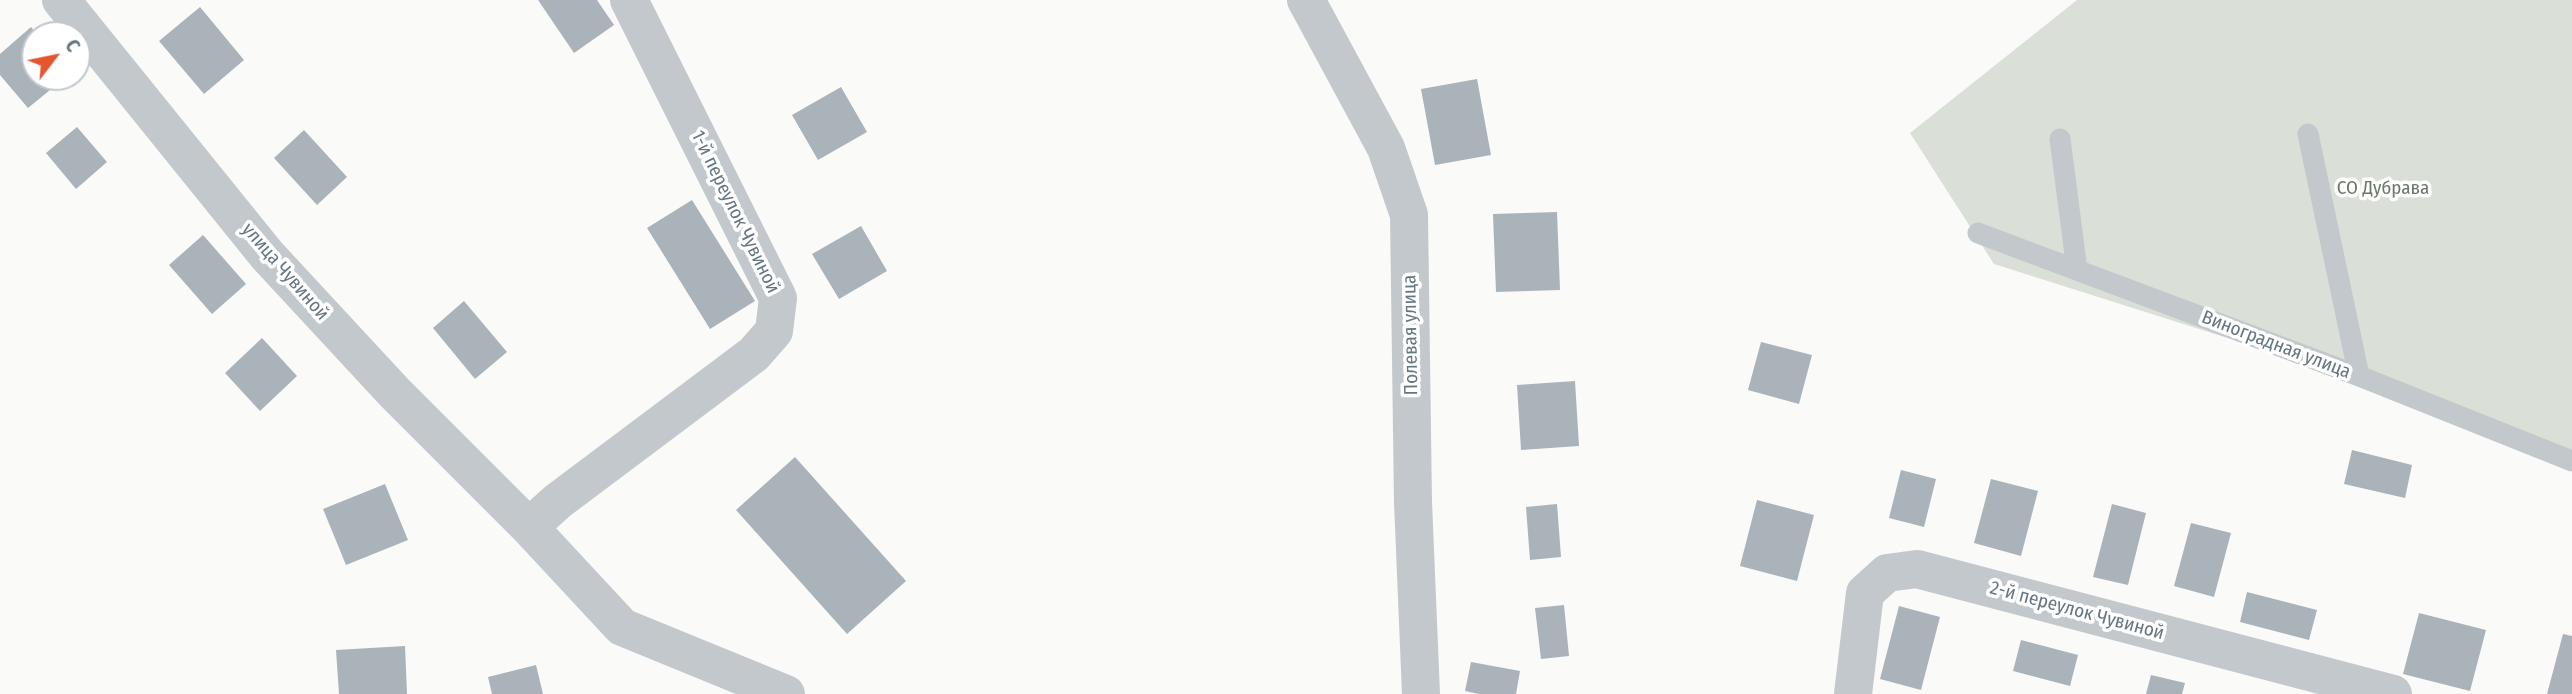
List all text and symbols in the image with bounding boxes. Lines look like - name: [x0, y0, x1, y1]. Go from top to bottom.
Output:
- north arrow: [21, 21, 91, 91]
- text: С: [60, 35, 85, 56]
- street label: 1-й переулок Чувиной: [686, 127, 784, 297]
- park label: СО Дубрава: [2337, 178, 2429, 200]
- street label: улица Чувиной: [237, 219, 333, 325]
- street label: Полевая улица: [1399, 275, 1423, 395]
- street label: Виноградная улица: [2198, 306, 2354, 384]
- street label: 2-й переулок Чувиной: [1987, 577, 2167, 645]

